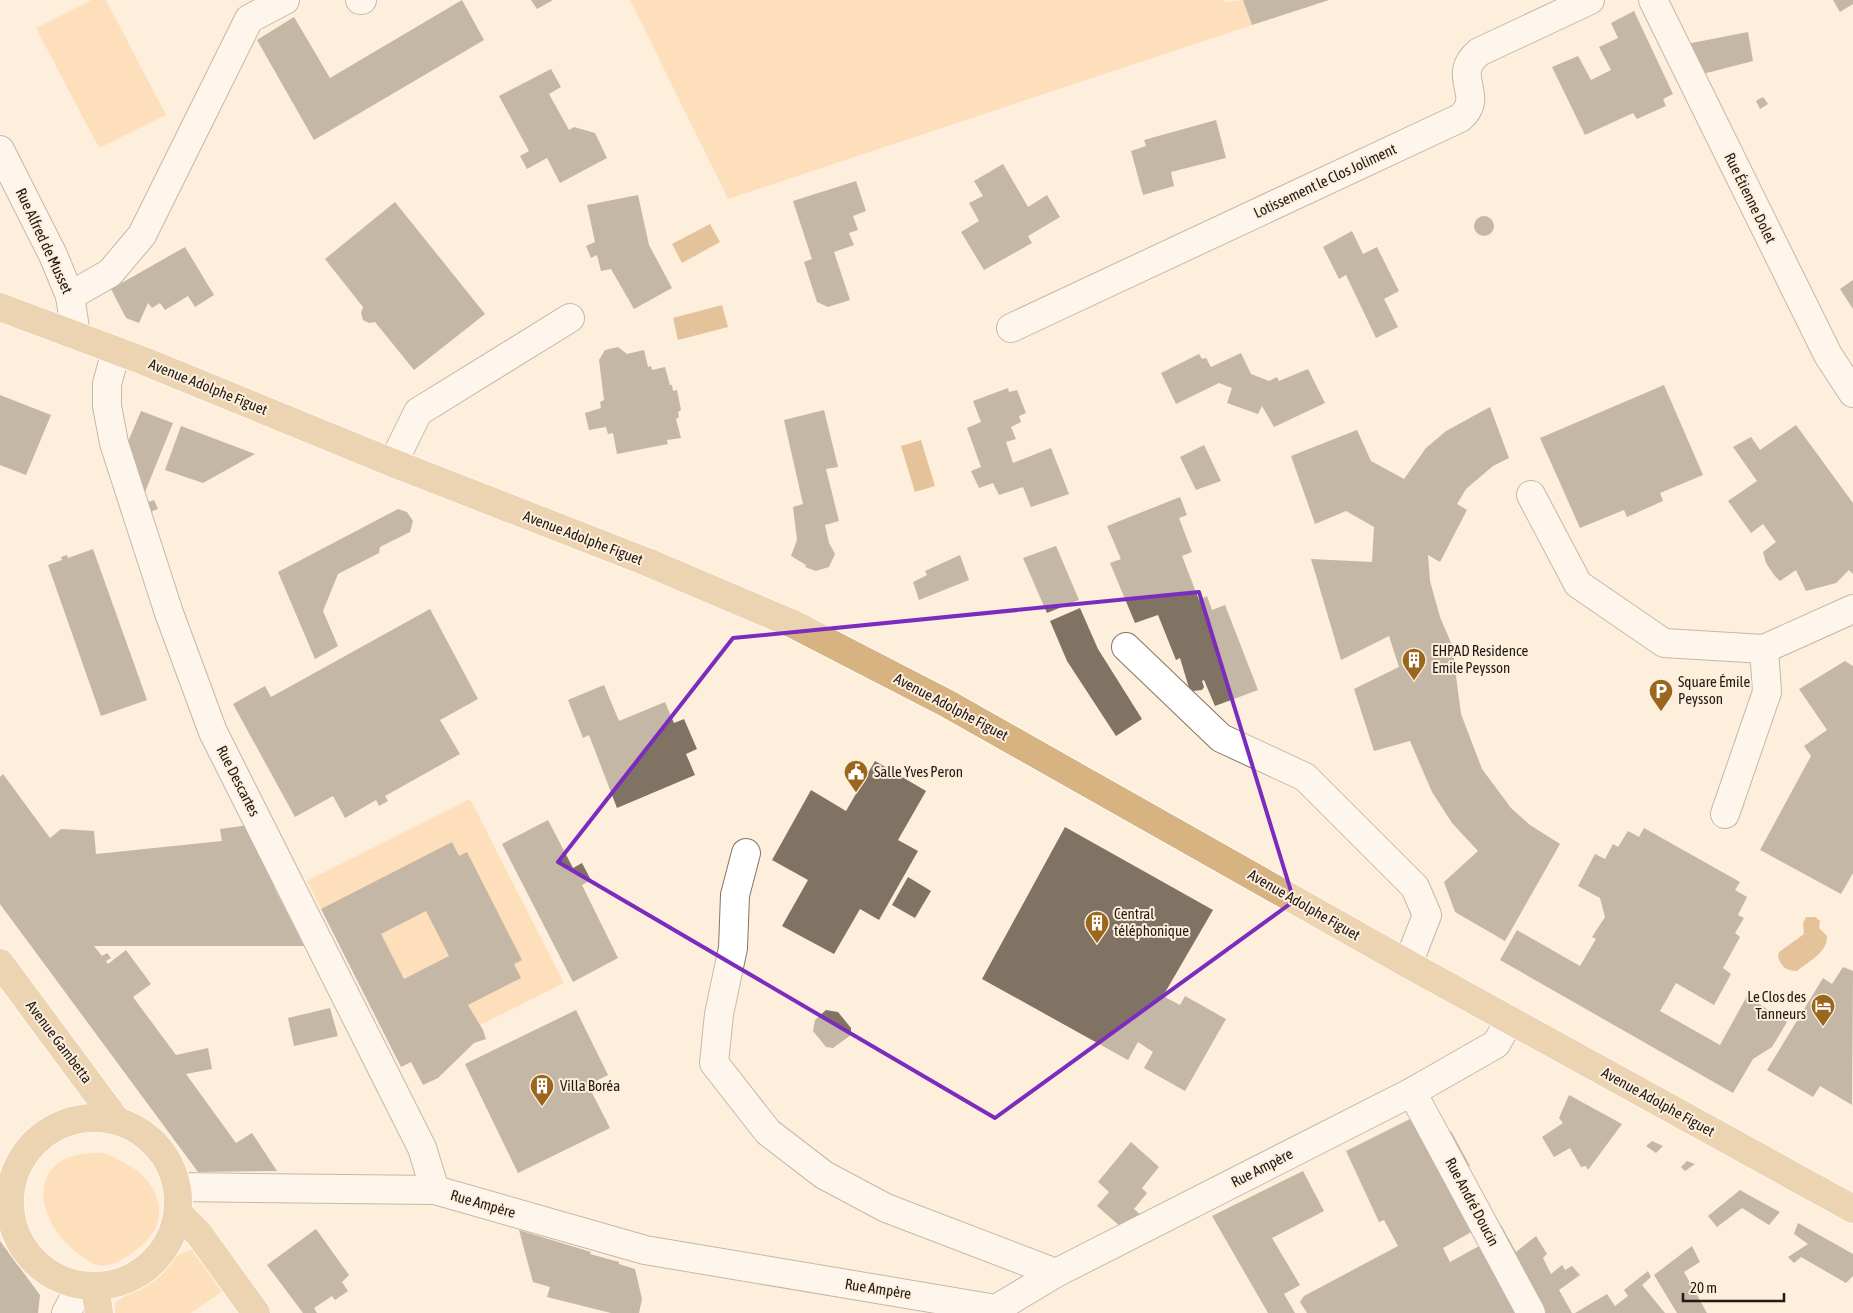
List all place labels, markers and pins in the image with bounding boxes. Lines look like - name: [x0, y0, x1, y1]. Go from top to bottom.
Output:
- place label: EHPAD Residence Emile Peysson: [1432, 642, 1528, 676]
- building icon: EHPAD Residence Emile Peysson: [1401, 647, 1427, 681]
- place label: Square Émile Peysson: [1678, 673, 1750, 707]
- parking icon: Square Émile Peysson: [1648, 678, 1674, 712]
- public building icon: Salle Yves Peron: [843, 759, 869, 793]
- place label: Salle Yves Peron: [874, 763, 963, 780]
- place label: Central téléphonique: [1114, 905, 1189, 939]
- building icon: Central téléphonique: [1084, 910, 1110, 944]
- place label: Le Clos des Tanneurs: [1747, 988, 1806, 1022]
- hotel icon: Le Clos des Tanneurs: [1810, 993, 1836, 1027]
- building icon: Villa Boréa: [529, 1073, 555, 1107]
- place label: Villa Boréa: [560, 1077, 620, 1094]

